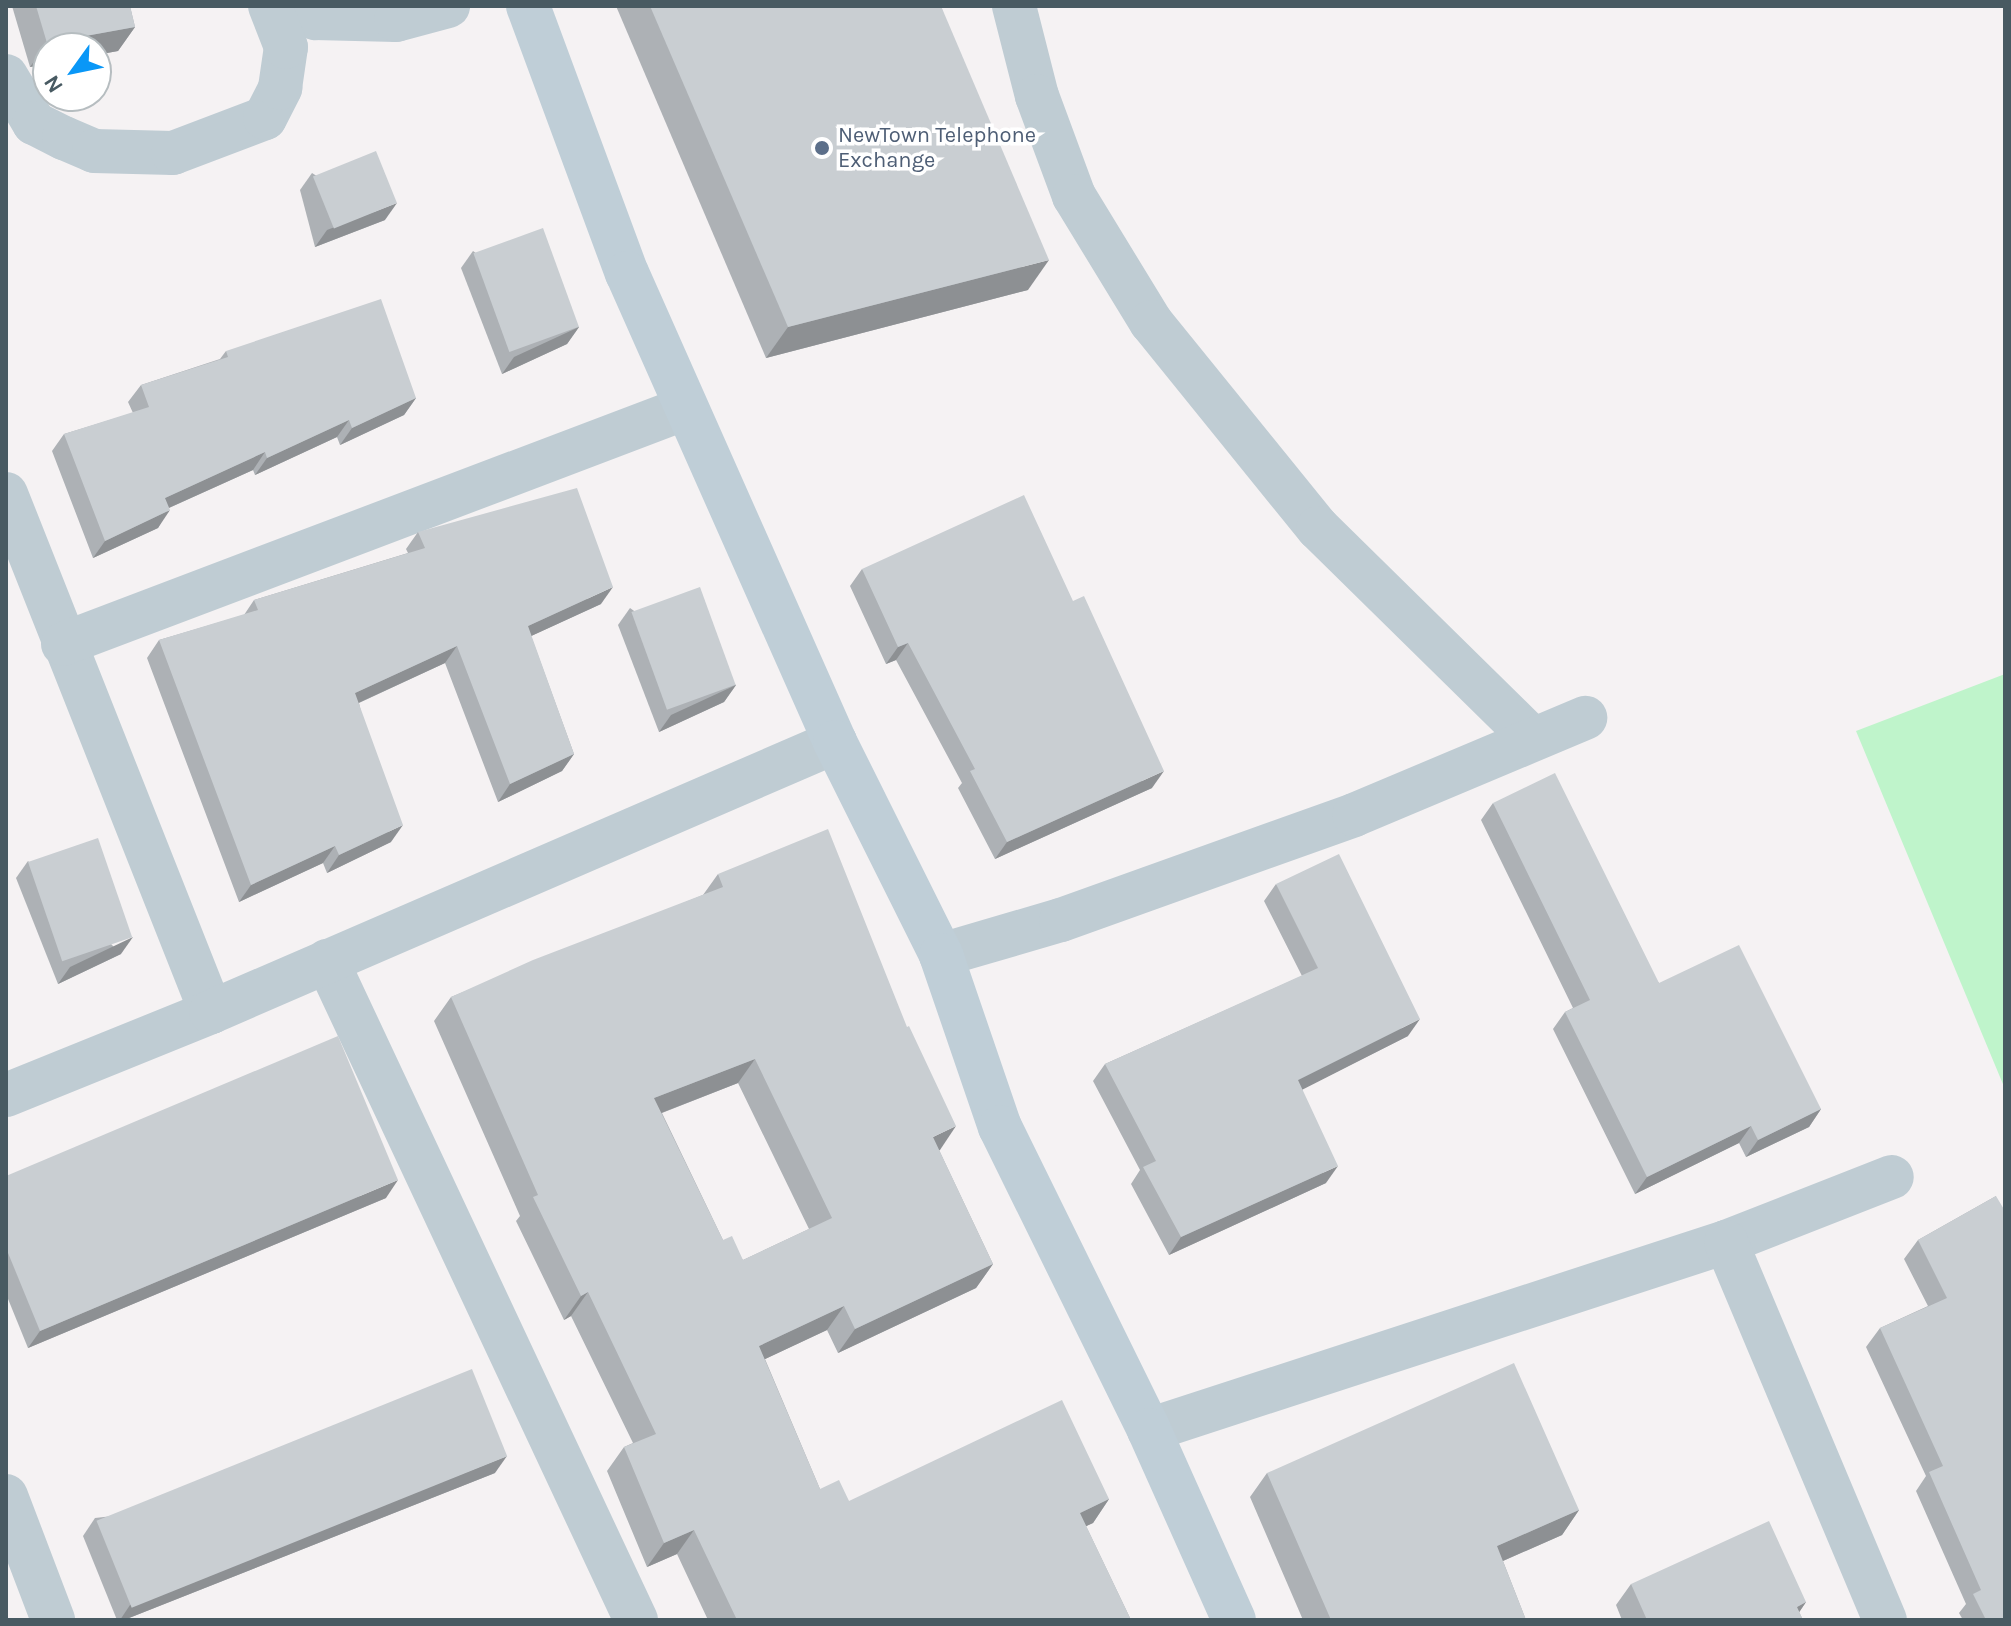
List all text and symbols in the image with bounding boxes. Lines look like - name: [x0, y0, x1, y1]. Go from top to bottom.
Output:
- north arrow: [32, 32, 112, 112]
- text: N: [38, 70, 69, 98]
- place label: NewTown Telephone Exchange: [838, 122, 1036, 174]
- marker: NewTown Telephone Exchange: [813, 139, 831, 157]

